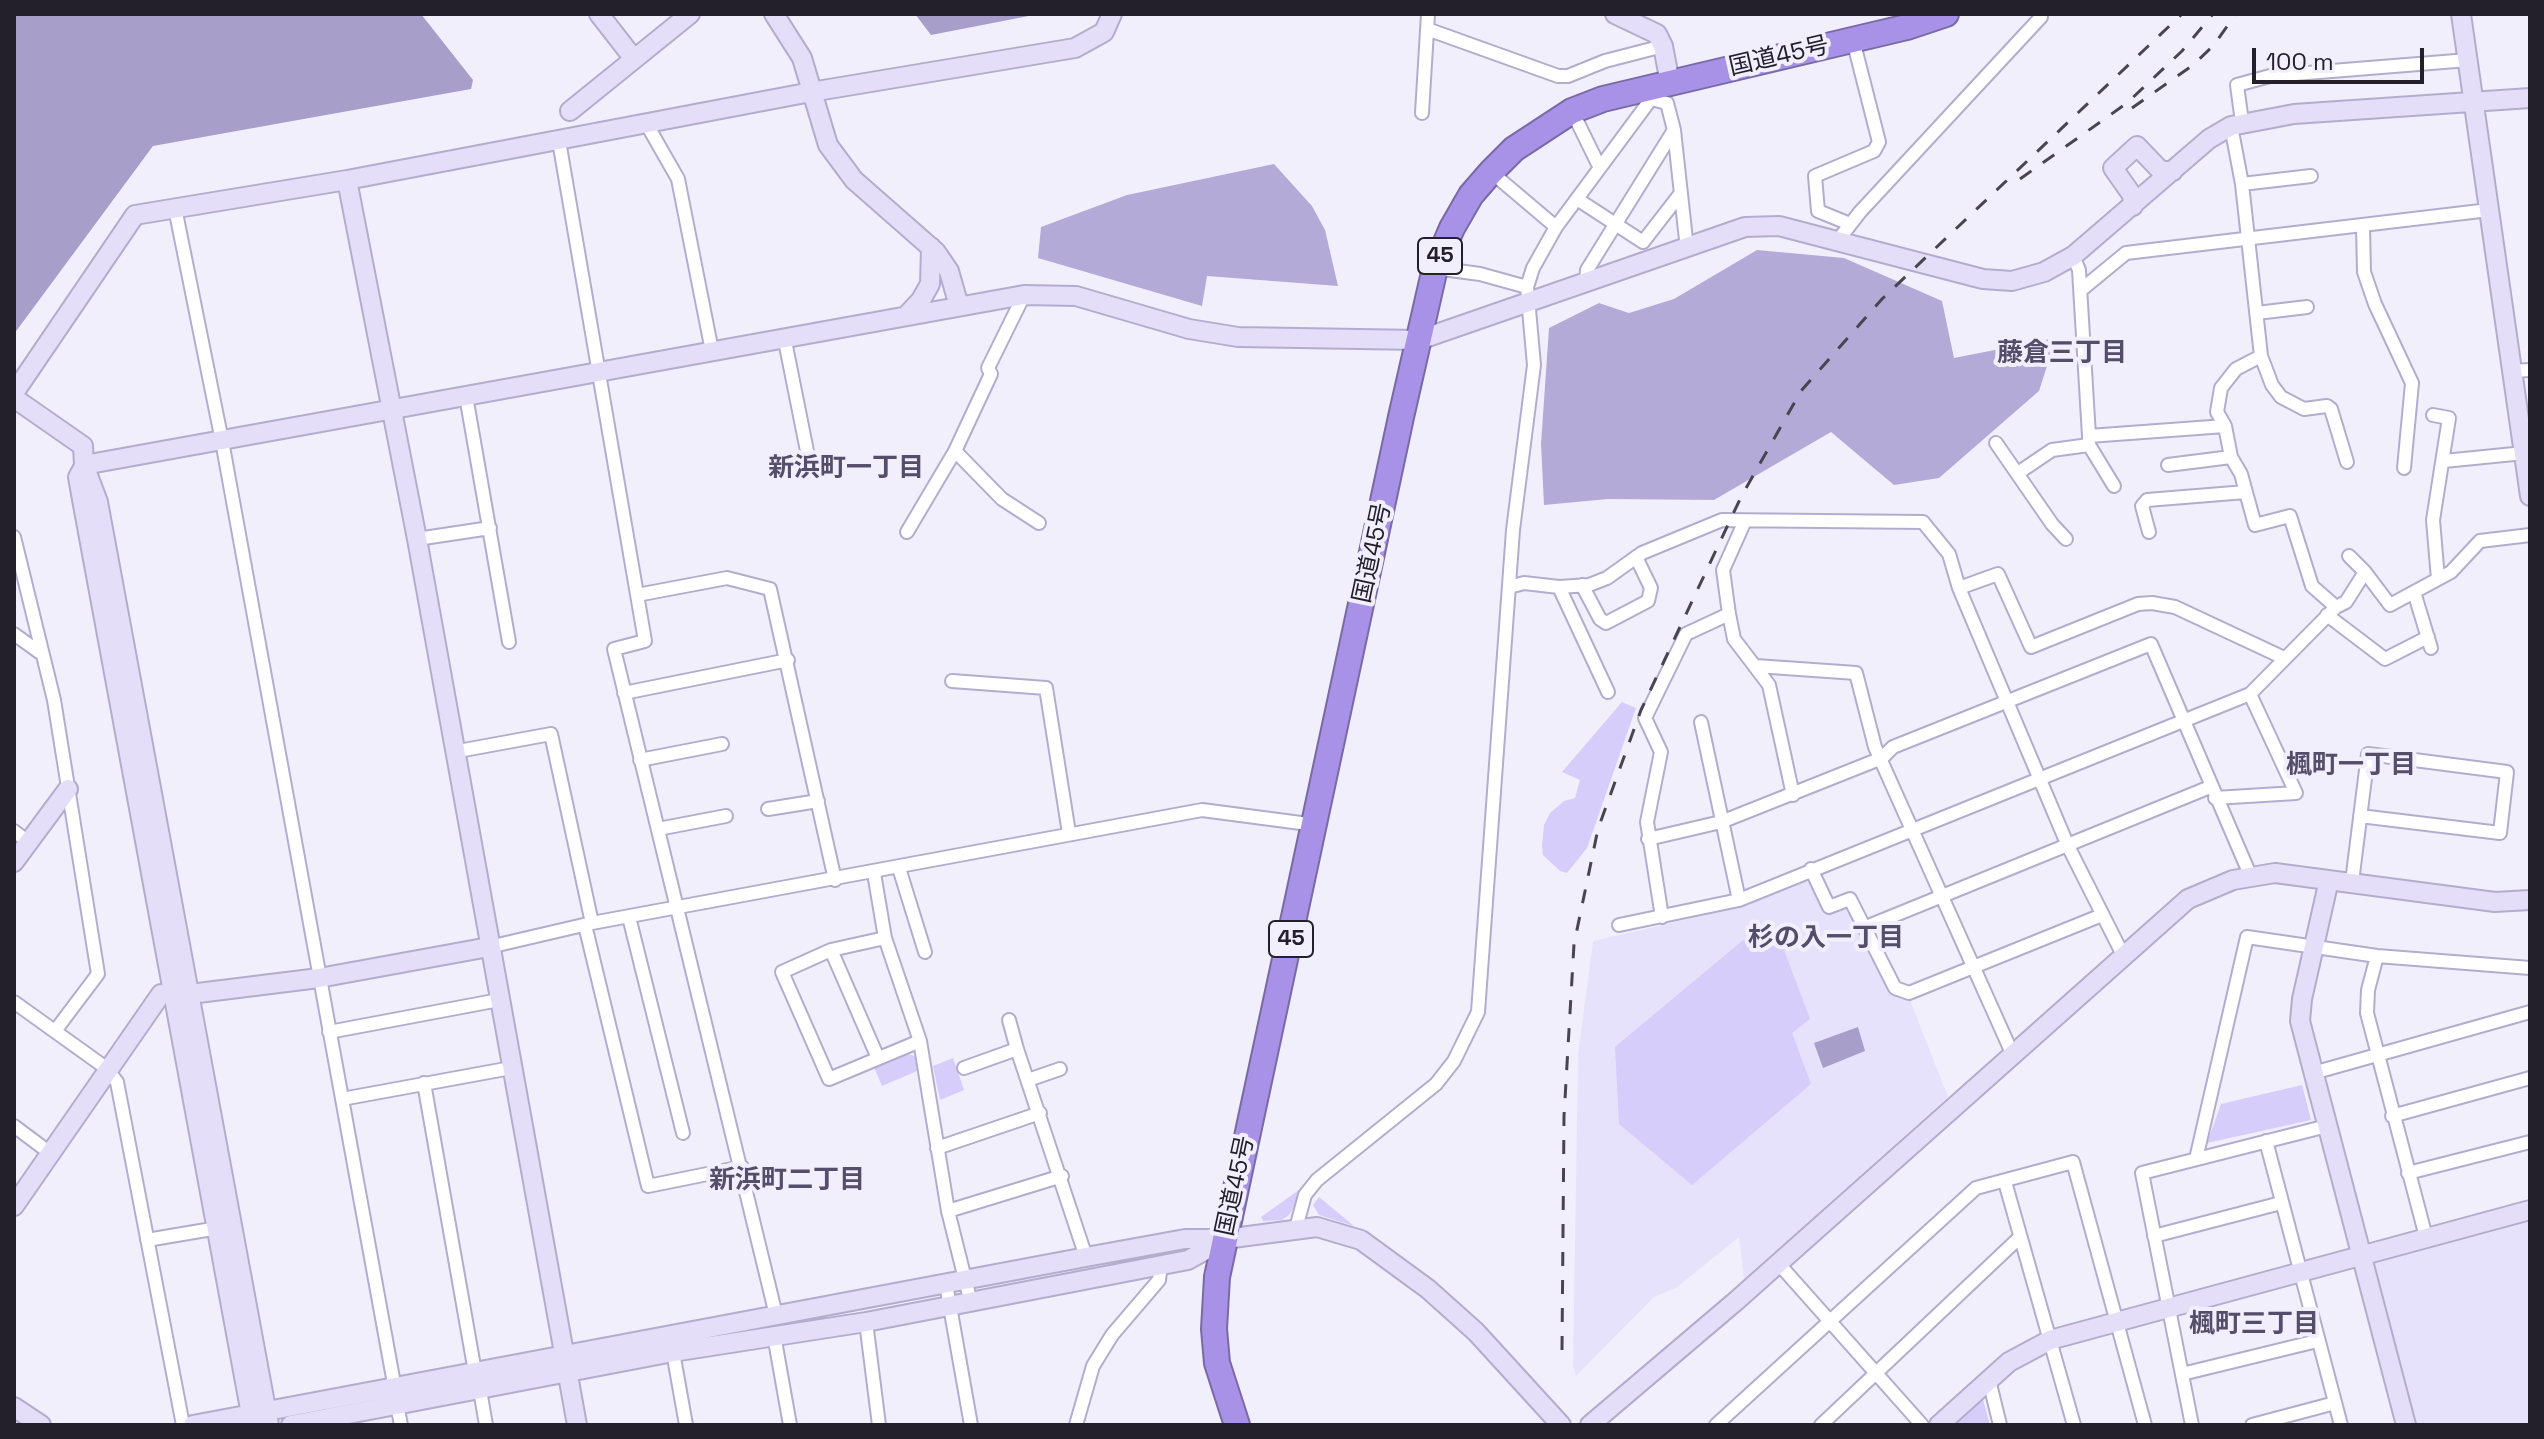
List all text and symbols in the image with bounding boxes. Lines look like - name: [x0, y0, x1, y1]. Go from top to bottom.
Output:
- street label: 国道45号: [1726, 32, 1832, 82]
- scale bar: [2256, 32, 2428, 82]
- text: 100 m: [2266, 46, 2334, 77]
- road number: 45: [1418, 238, 1462, 274]
- district label: 藤倉三丁目: [1997, 338, 2127, 370]
- district label: 新浜町一丁目: [768, 453, 924, 485]
- street label: 国道45号: [1348, 500, 1398, 606]
- district label: 楓町一丁目: [2286, 750, 2416, 782]
- road number: 45: [1269, 921, 1313, 957]
- district label: 杉の入一丁目: [1748, 923, 1904, 955]
- street label: 国道45号: [1211, 1133, 1261, 1239]
- district label: 新浜町二丁目: [709, 1165, 865, 1197]
- district label: 楓町三丁目: [2189, 1309, 2319, 1341]

